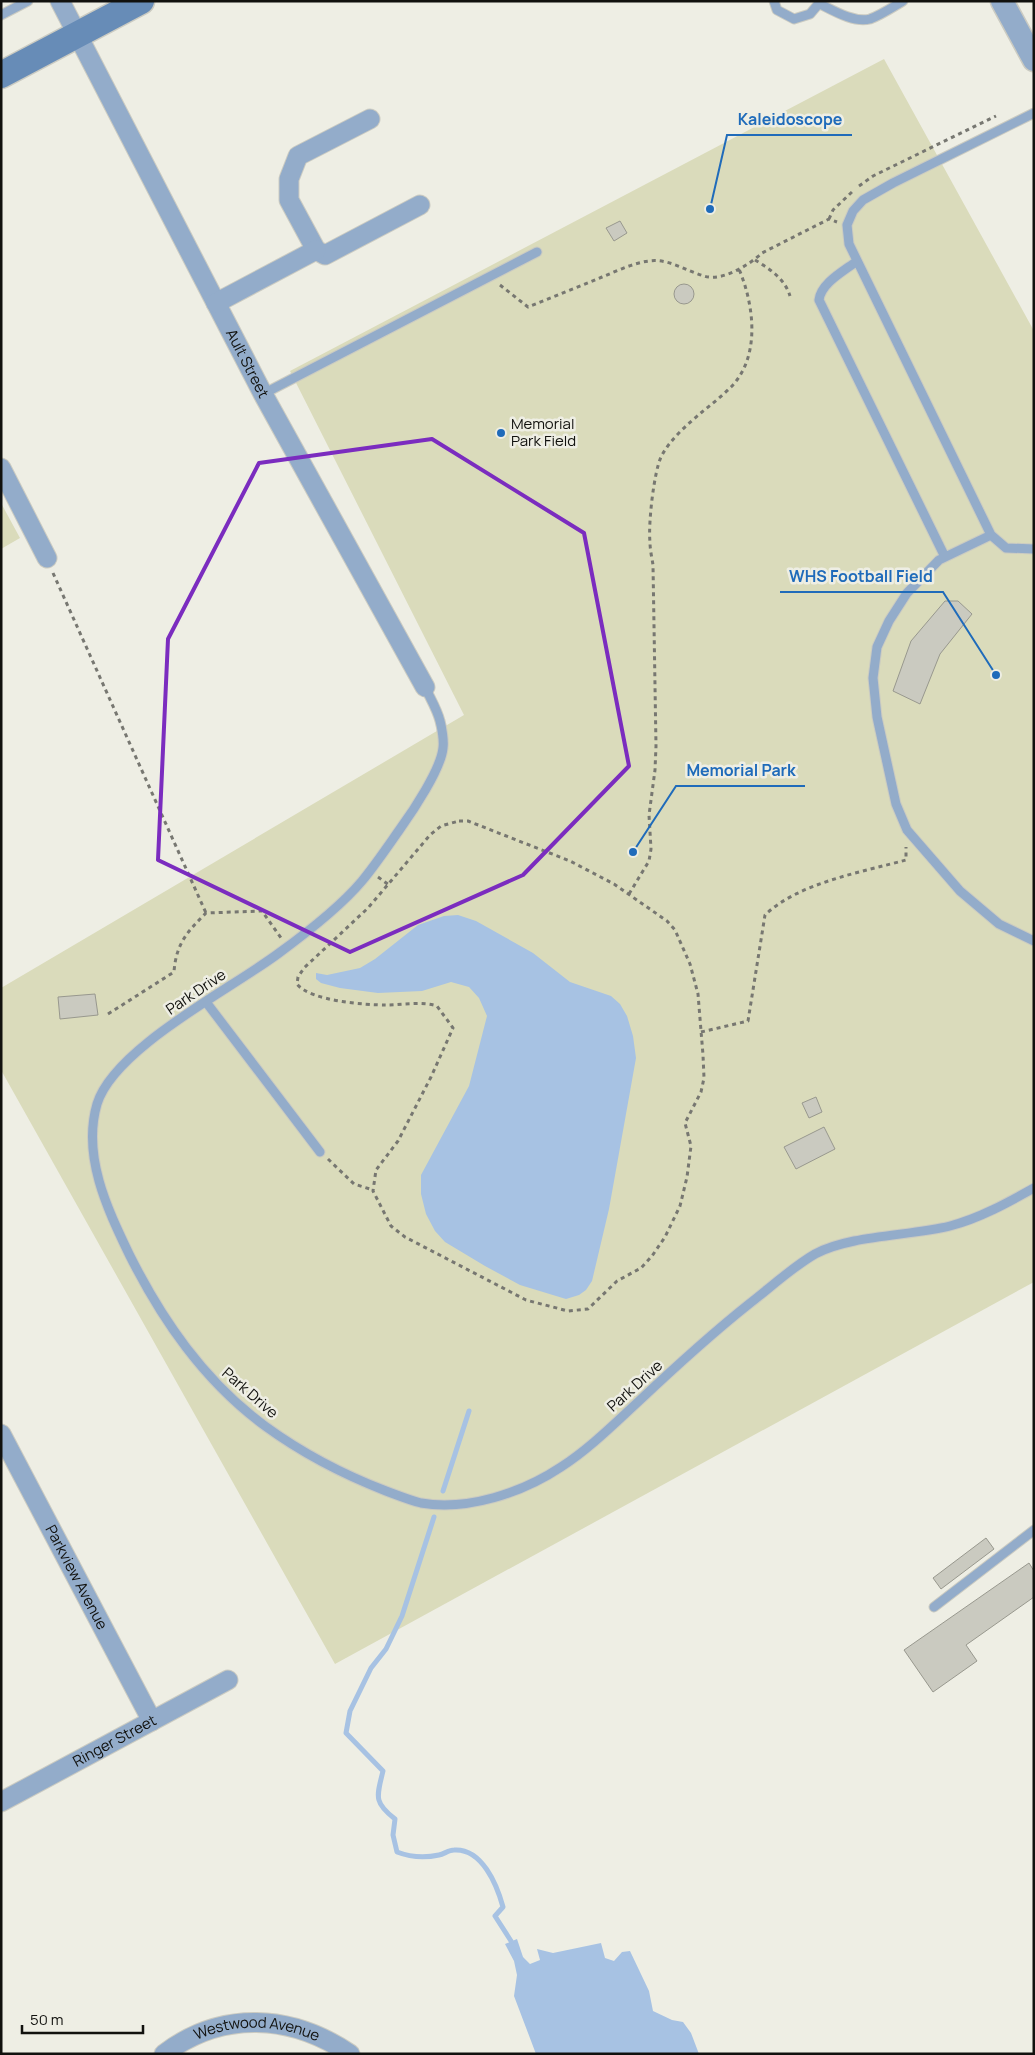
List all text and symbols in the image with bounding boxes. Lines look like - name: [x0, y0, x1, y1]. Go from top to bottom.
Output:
- callout: Kaleidoscope: [727, 104, 852, 135]
- text: Kaleidoscope: [738, 108, 843, 130]
- street label: Ault Street: [221, 325, 274, 402]
- place label: Memorial Park Field: [511, 413, 576, 451]
- marker: Memorial Park Field: [495, 427, 507, 439]
- callout: WHS Football Field: [780, 561, 943, 592]
- text: WHS Football Field: [789, 565, 933, 587]
- callout: Memorial Park: [676, 755, 805, 786]
- text: Memorial Park: [686, 759, 796, 781]
- street label: Park Drive: [162, 964, 230, 1019]
- street label: Park Drive: [602, 1355, 667, 1416]
- street label: Park Drive: [218, 1362, 283, 1423]
- street label: Parkview Avenue: [41, 1521, 113, 1633]
- street label: Ringer Street: [69, 1709, 160, 1772]
- scale bar: [22, 2002, 144, 2034]
- text: 50 m: [30, 2009, 64, 2030]
- street label: Westwood Avenue: [191, 2011, 323, 2046]

